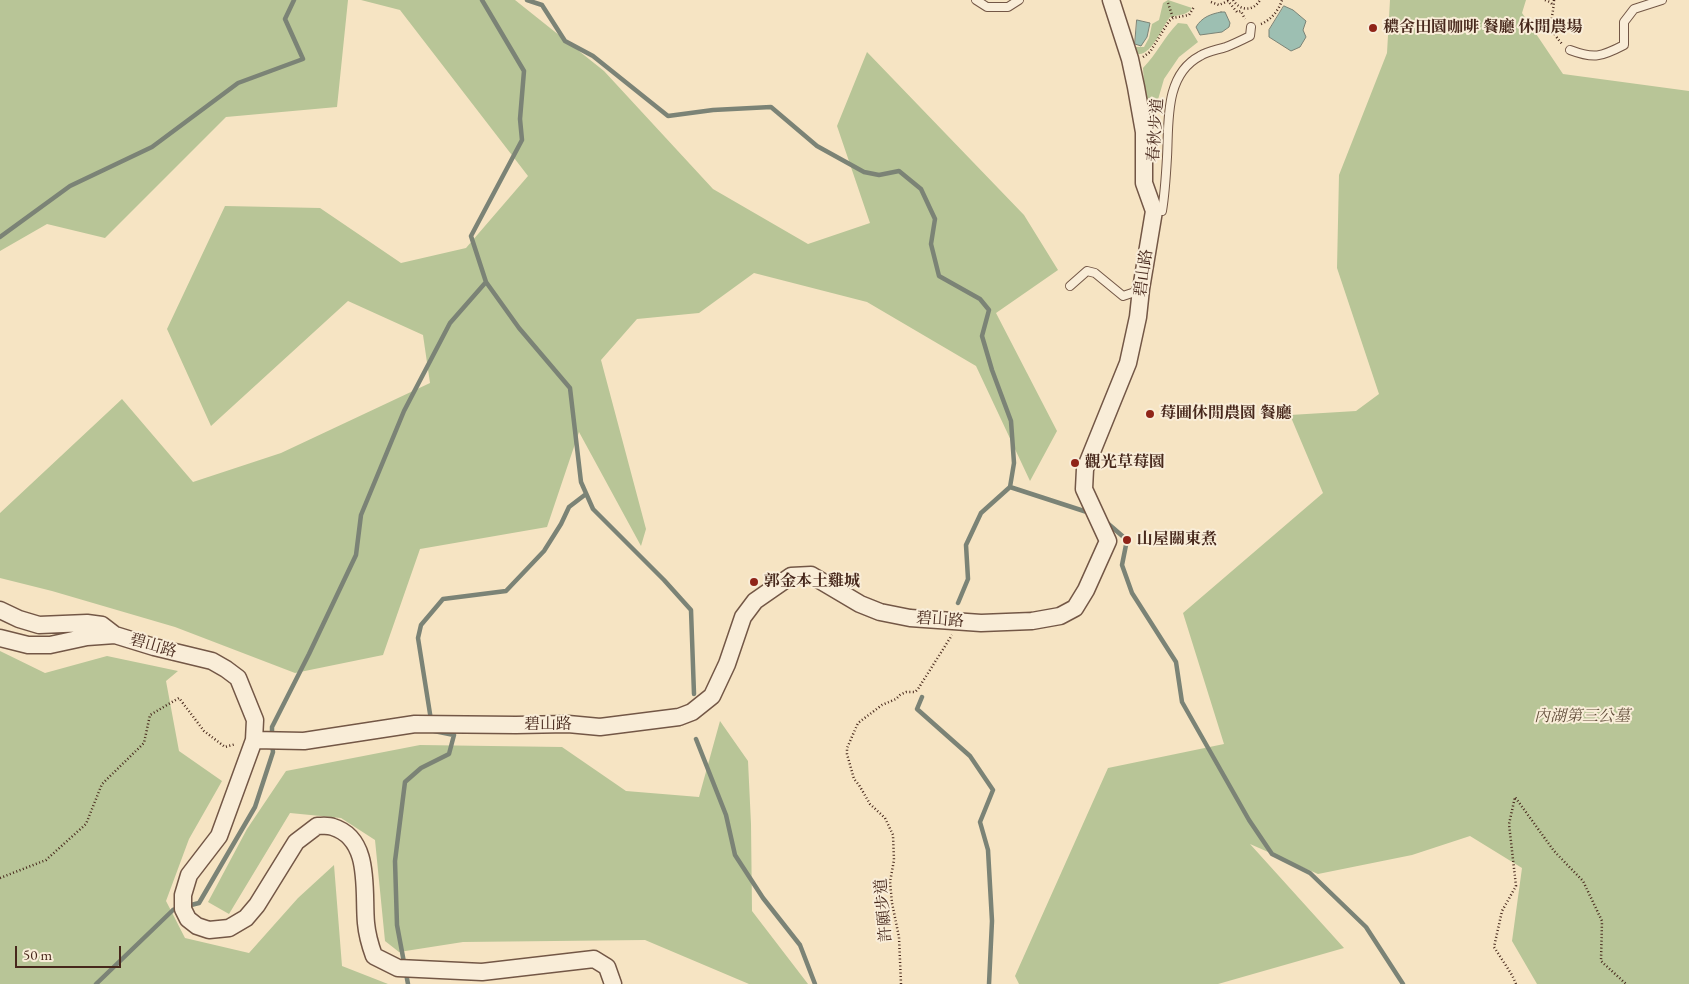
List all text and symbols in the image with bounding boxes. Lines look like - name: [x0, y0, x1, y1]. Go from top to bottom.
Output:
- place label: 穠舍田園咖啡 餐廳 休閒農場: [1383, 18, 1583, 38]
- marker: 穠舍田園咖啡 餐廳 休閒農場: [1367, 22, 1379, 34]
- street label: 春秋步道: [1144, 97, 1168, 163]
- street label: 碧山路: [1131, 248, 1157, 298]
- place label: 莓圃休閒農園 餐廳: [1160, 404, 1292, 424]
- marker: 莓圃休閒農園 餐廳: [1144, 408, 1156, 420]
- place label: 觀光草莓園: [1085, 453, 1165, 473]
- marker: 觀光草莓園: [1069, 457, 1081, 469]
- place label: 山屋關東煮: [1137, 530, 1217, 550]
- marker: 山屋關東煮: [1121, 534, 1133, 546]
- place label: 郭金本土雞城: [764, 572, 860, 592]
- marker: 郭金本土雞城: [748, 576, 760, 588]
- street label: 碧山路: [915, 609, 965, 631]
- street label: 碧山路: [127, 630, 179, 662]
- park label: 內湖第三公墓: [1534, 707, 1630, 727]
- street label: 碧山路: [524, 715, 572, 735]
- street label: 許願步道: [872, 877, 896, 943]
- scale bar: [18, 936, 124, 968]
- text: 50 m: [23, 945, 52, 964]

